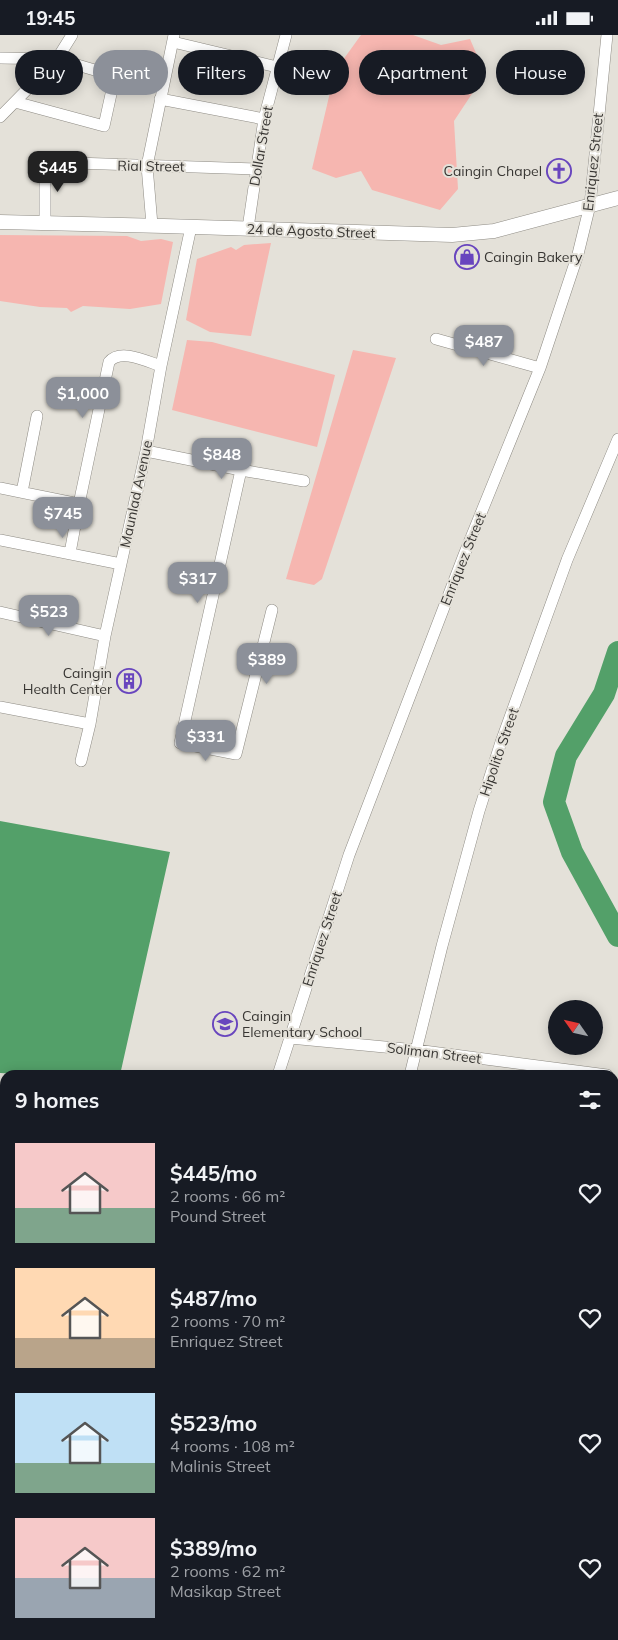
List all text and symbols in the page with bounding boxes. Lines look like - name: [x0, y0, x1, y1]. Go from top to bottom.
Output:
- text: 19:45: [25, 6, 75, 30]
- chip: Buy: [15, 50, 83, 95]
- chip: Rent: [93, 50, 168, 95]
- chip: Filters: [178, 50, 264, 95]
- chip: New: [274, 50, 349, 95]
- chip: Apartment: [359, 50, 486, 95]
- chip: House: [496, 50, 585, 95]
- street label: Dollar Street: [245, 104, 277, 187]
- street label: Enriquez Street: [579, 112, 607, 212]
- pin: $445: [28, 151, 88, 193]
- street label: Rial Street: [117, 156, 185, 176]
- text: $445: [39, 157, 77, 177]
- church icon: Caingin Chapel: [546, 158, 572, 184]
- place label: Caingin Chapel: [444, 162, 542, 180]
- street label: 24 de Agosto Street: [246, 220, 376, 242]
- shop icon: Caingin Bakery: [454, 244, 480, 270]
- place label: Caingin Bakery: [484, 248, 583, 266]
- pin: $487: [454, 325, 514, 367]
- text: $487: [465, 331, 503, 351]
- pin: $1,000: [42, 377, 124, 419]
- text: $1,000: [57, 383, 109, 403]
- pin: $848: [192, 437, 252, 480]
- street label: Maunlad Avenue: [116, 439, 156, 549]
- text: $848: [203, 444, 241, 464]
- pin: $745: [33, 497, 93, 539]
- text: $745: [44, 503, 82, 523]
- street label: Enriquez Street: [436, 510, 490, 608]
- pin: $317: [168, 561, 228, 604]
- text: $317: [179, 568, 217, 588]
- pin: $523: [19, 595, 79, 637]
- text: $523: [30, 601, 68, 621]
- pin: $389: [237, 643, 297, 685]
- text: $389: [248, 649, 286, 669]
- place label: Caingin Health Center: [23, 664, 113, 698]
- building icon: Caingin Health Center: [116, 668, 142, 694]
- street label: Hipolito Street: [475, 705, 523, 799]
- pin: $331: [176, 719, 236, 762]
- text: $331: [187, 726, 225, 746]
- street label: Enriquez Street: [298, 889, 346, 989]
- north arrow: [548, 1000, 602, 1055]
- map controls: [548, 1000, 603, 1055]
- place label: Caingin Elementary School: [242, 1007, 362, 1041]
- school or university icon: Caingin Elementary School: [212, 1011, 238, 1037]
- street label: Soliman Street: [386, 1038, 482, 1068]
- icon: filters: [576, 1086, 604, 1114]
- text: 9 homes: [15, 1087, 99, 1113]
- text: $445/mo: [170, 1160, 257, 1186]
- icon: home: [55, 1163, 115, 1223]
- icon: heart: [576, 1179, 604, 1207]
- text: 2 rooms · 66 m²: [170, 1186, 285, 1206]
- text: Pound Street: [170, 1206, 266, 1226]
- text: $487/mo: [170, 1285, 257, 1311]
- icon: home: [55, 1288, 115, 1348]
- icon: heart: [576, 1304, 604, 1332]
- text: 2 rooms · 70 m²: [170, 1311, 285, 1331]
- text: Enriquez Street: [170, 1331, 283, 1351]
- text: $523/mo: [170, 1410, 257, 1436]
- icon: home: [55, 1413, 115, 1473]
- icon: heart: [576, 1429, 604, 1457]
- text: 4 rooms · 108 m²: [170, 1436, 295, 1456]
- text: Malinis Street: [170, 1456, 271, 1476]
- text: $389/mo: [170, 1535, 257, 1561]
- icon: home: [55, 1538, 115, 1598]
- icon: heart: [576, 1554, 604, 1582]
- text: 2 rooms · 62 m²: [170, 1561, 285, 1581]
- text: Masikap Street: [170, 1581, 281, 1601]

